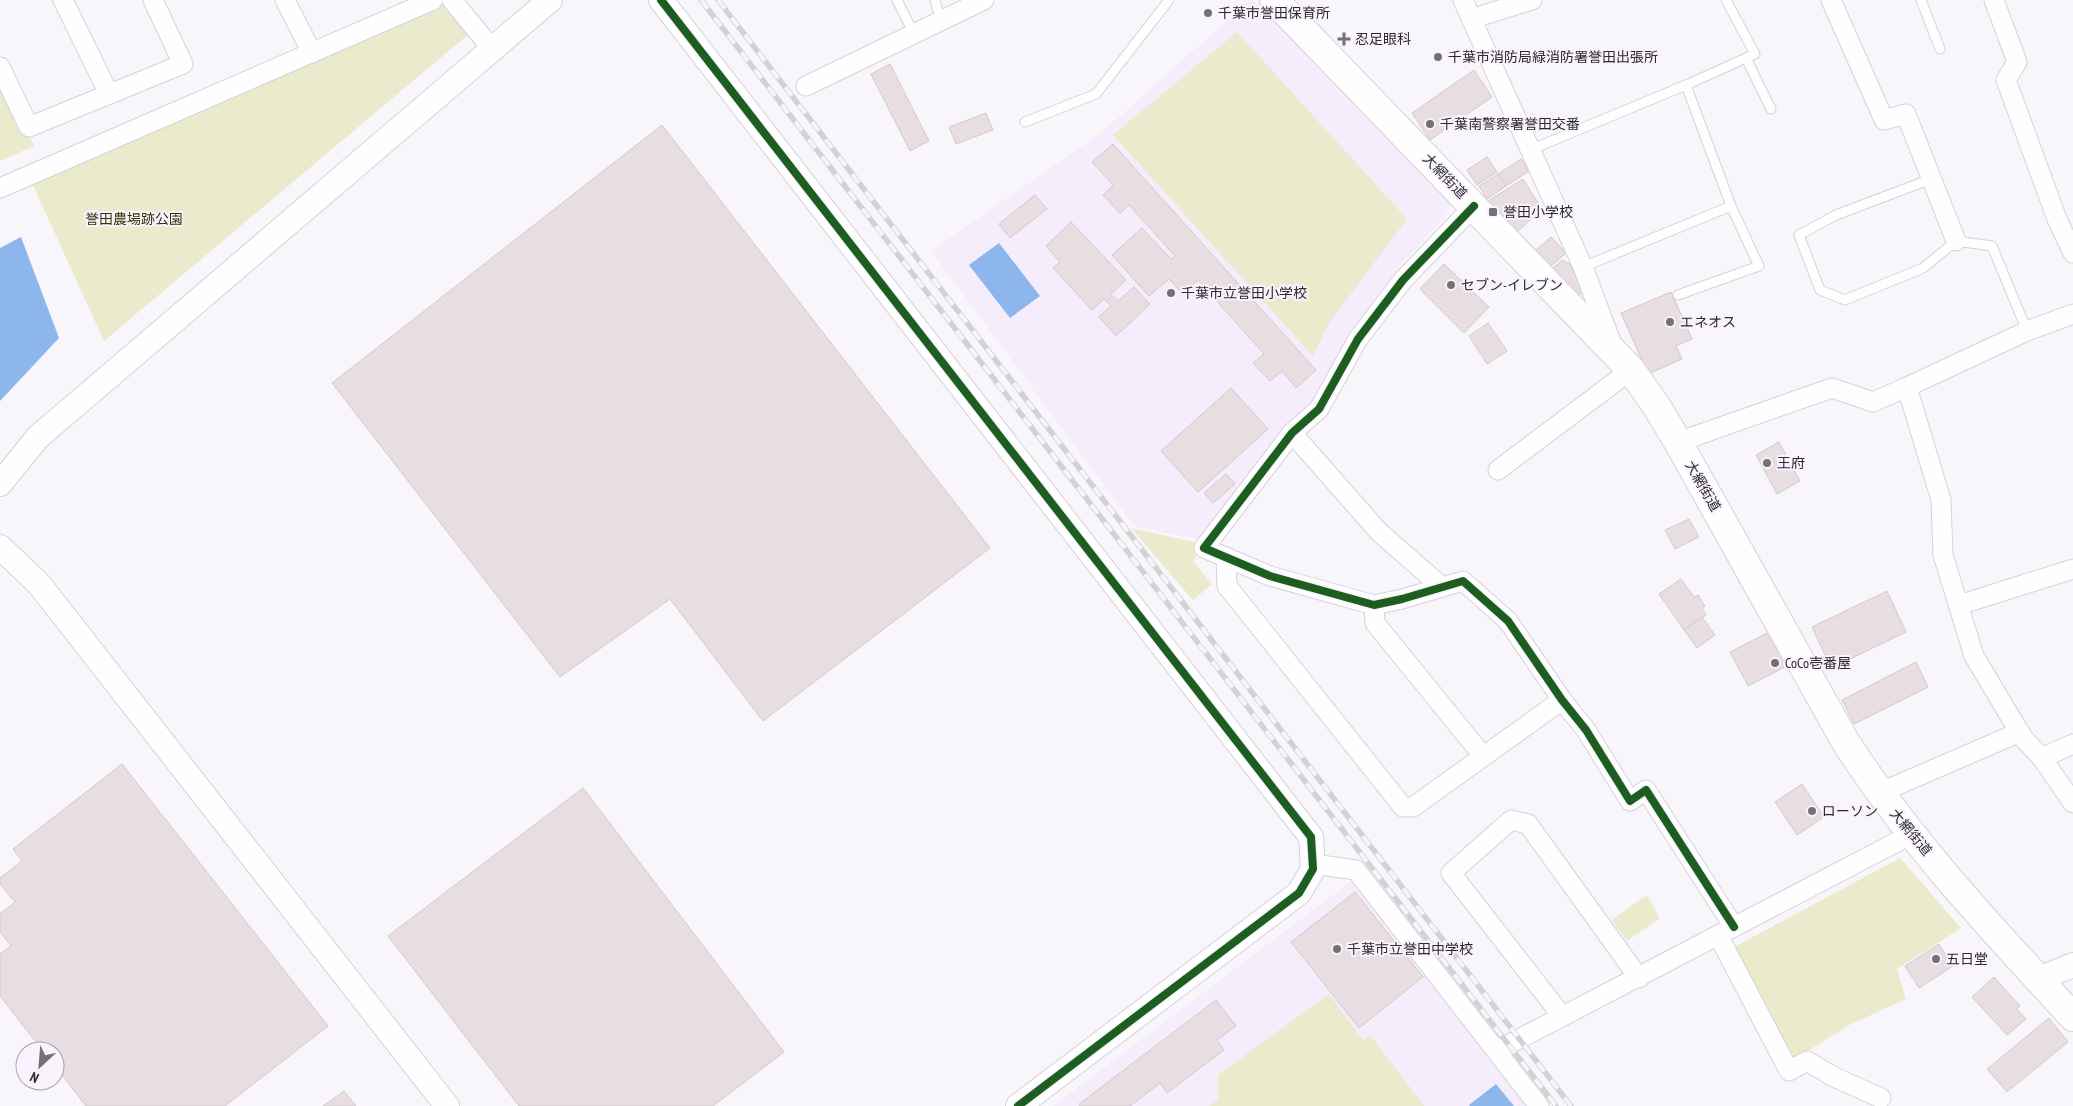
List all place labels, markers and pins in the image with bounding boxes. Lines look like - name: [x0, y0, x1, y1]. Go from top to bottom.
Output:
- place label: 千葉市誉田保育所: [1218, 4, 1330, 22]
- marker: 千葉市誉田保育所: [1202, 7, 1214, 19]
- place label: 忍足眼科: [1355, 30, 1411, 48]
- marker: 忍足眼科: [1337, 32, 1351, 46]
- place label: 千葉市消防局緑消防署誉田出張所: [1448, 48, 1658, 66]
- marker: 千葉市消防局緑消防署誉田出張所: [1432, 51, 1444, 63]
- place label: 千葉南警察署誉田交番: [1440, 115, 1580, 133]
- marker: 千葉南警察署誉田交番: [1424, 118, 1436, 130]
- place label: 誉田小学校: [1503, 203, 1573, 221]
- marker: 誉田小学校: [1487, 206, 1499, 218]
- place label: セブン-イレブン: [1461, 276, 1563, 294]
- marker: セブン-イレブン: [1445, 279, 1457, 291]
- place label: 千葉市立誉田小学校: [1181, 284, 1307, 302]
- marker: 千葉市立誉田小学校: [1165, 287, 1177, 299]
- place label: エネオス: [1680, 313, 1736, 331]
- marker: エネオス: [1664, 316, 1676, 328]
- place label: 王府: [1777, 454, 1805, 472]
- marker: 王府: [1761, 457, 1773, 469]
- place label: CoCo壱番屋: [1785, 654, 1851, 672]
- marker: CoCo壱番屋: [1769, 657, 1781, 669]
- place label: ローソン: [1822, 802, 1878, 820]
- marker: ローソン: [1806, 805, 1818, 817]
- place label: 千葉市立誉田中学校: [1347, 940, 1473, 958]
- marker: 千葉市立誉田中学校: [1331, 943, 1343, 955]
- place label: 五日堂: [1946, 950, 1988, 968]
- marker: 五日堂: [1930, 953, 1942, 965]

